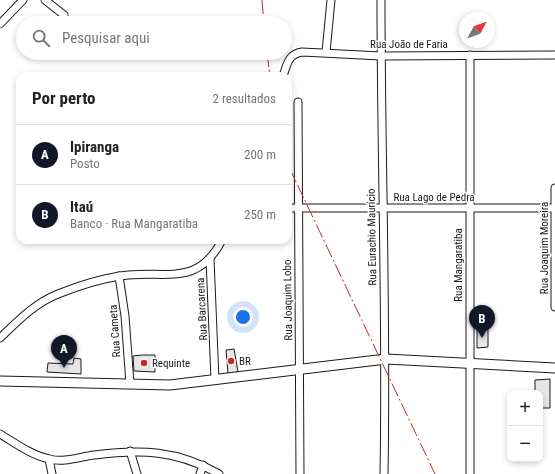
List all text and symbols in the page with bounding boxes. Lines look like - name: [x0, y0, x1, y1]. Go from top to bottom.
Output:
- north arrow: [459, 12, 495, 48]
- search box: [16, 16, 292, 60]
- icon: search: [30, 27, 52, 49]
- text: Pesquisar aqui: [62, 29, 150, 47]
- street label: Rua João de Faria: [370, 38, 448, 51]
- text: Por perto: [32, 88, 96, 108]
- text: 2 resultados: [212, 91, 276, 106]
- text: Ipiranga: [70, 138, 119, 156]
- text: A: [41, 147, 49, 162]
- text: 200 m: [244, 147, 276, 162]
- text: Posto: [70, 156, 100, 171]
- street label: Rua Eurachio Maurício: [365, 188, 379, 286]
- street label: Rua Lago de Pedra: [393, 191, 475, 204]
- text: Itaú: [70, 198, 93, 216]
- street label: Rua Joaquim Moreira: [538, 202, 551, 294]
- text: B: [41, 207, 49, 222]
- text: 250 m: [244, 207, 276, 222]
- text: Banco · Rua Mangaratiba: [70, 216, 198, 231]
- street label: Rua Mangaratiba: [452, 228, 465, 302]
- street label: Rua Joaquim Lobo: [281, 259, 295, 341]
- street label: Rua Barcarena: [194, 277, 210, 341]
- street label: Rua Cameta: [107, 304, 123, 358]
- pin: B: [469, 305, 495, 338]
- your location: [233, 307, 253, 327]
- pin: A: [51, 335, 77, 368]
- place label: BR: [239, 355, 251, 368]
- marker: BR: [226, 356, 236, 366]
- place label: Requinte: [152, 357, 190, 370]
- marker: Requinte: [139, 358, 149, 368]
- map controls: [507, 390, 543, 462]
- button: +: [507, 390, 543, 426]
- button: −: [507, 426, 543, 462]

